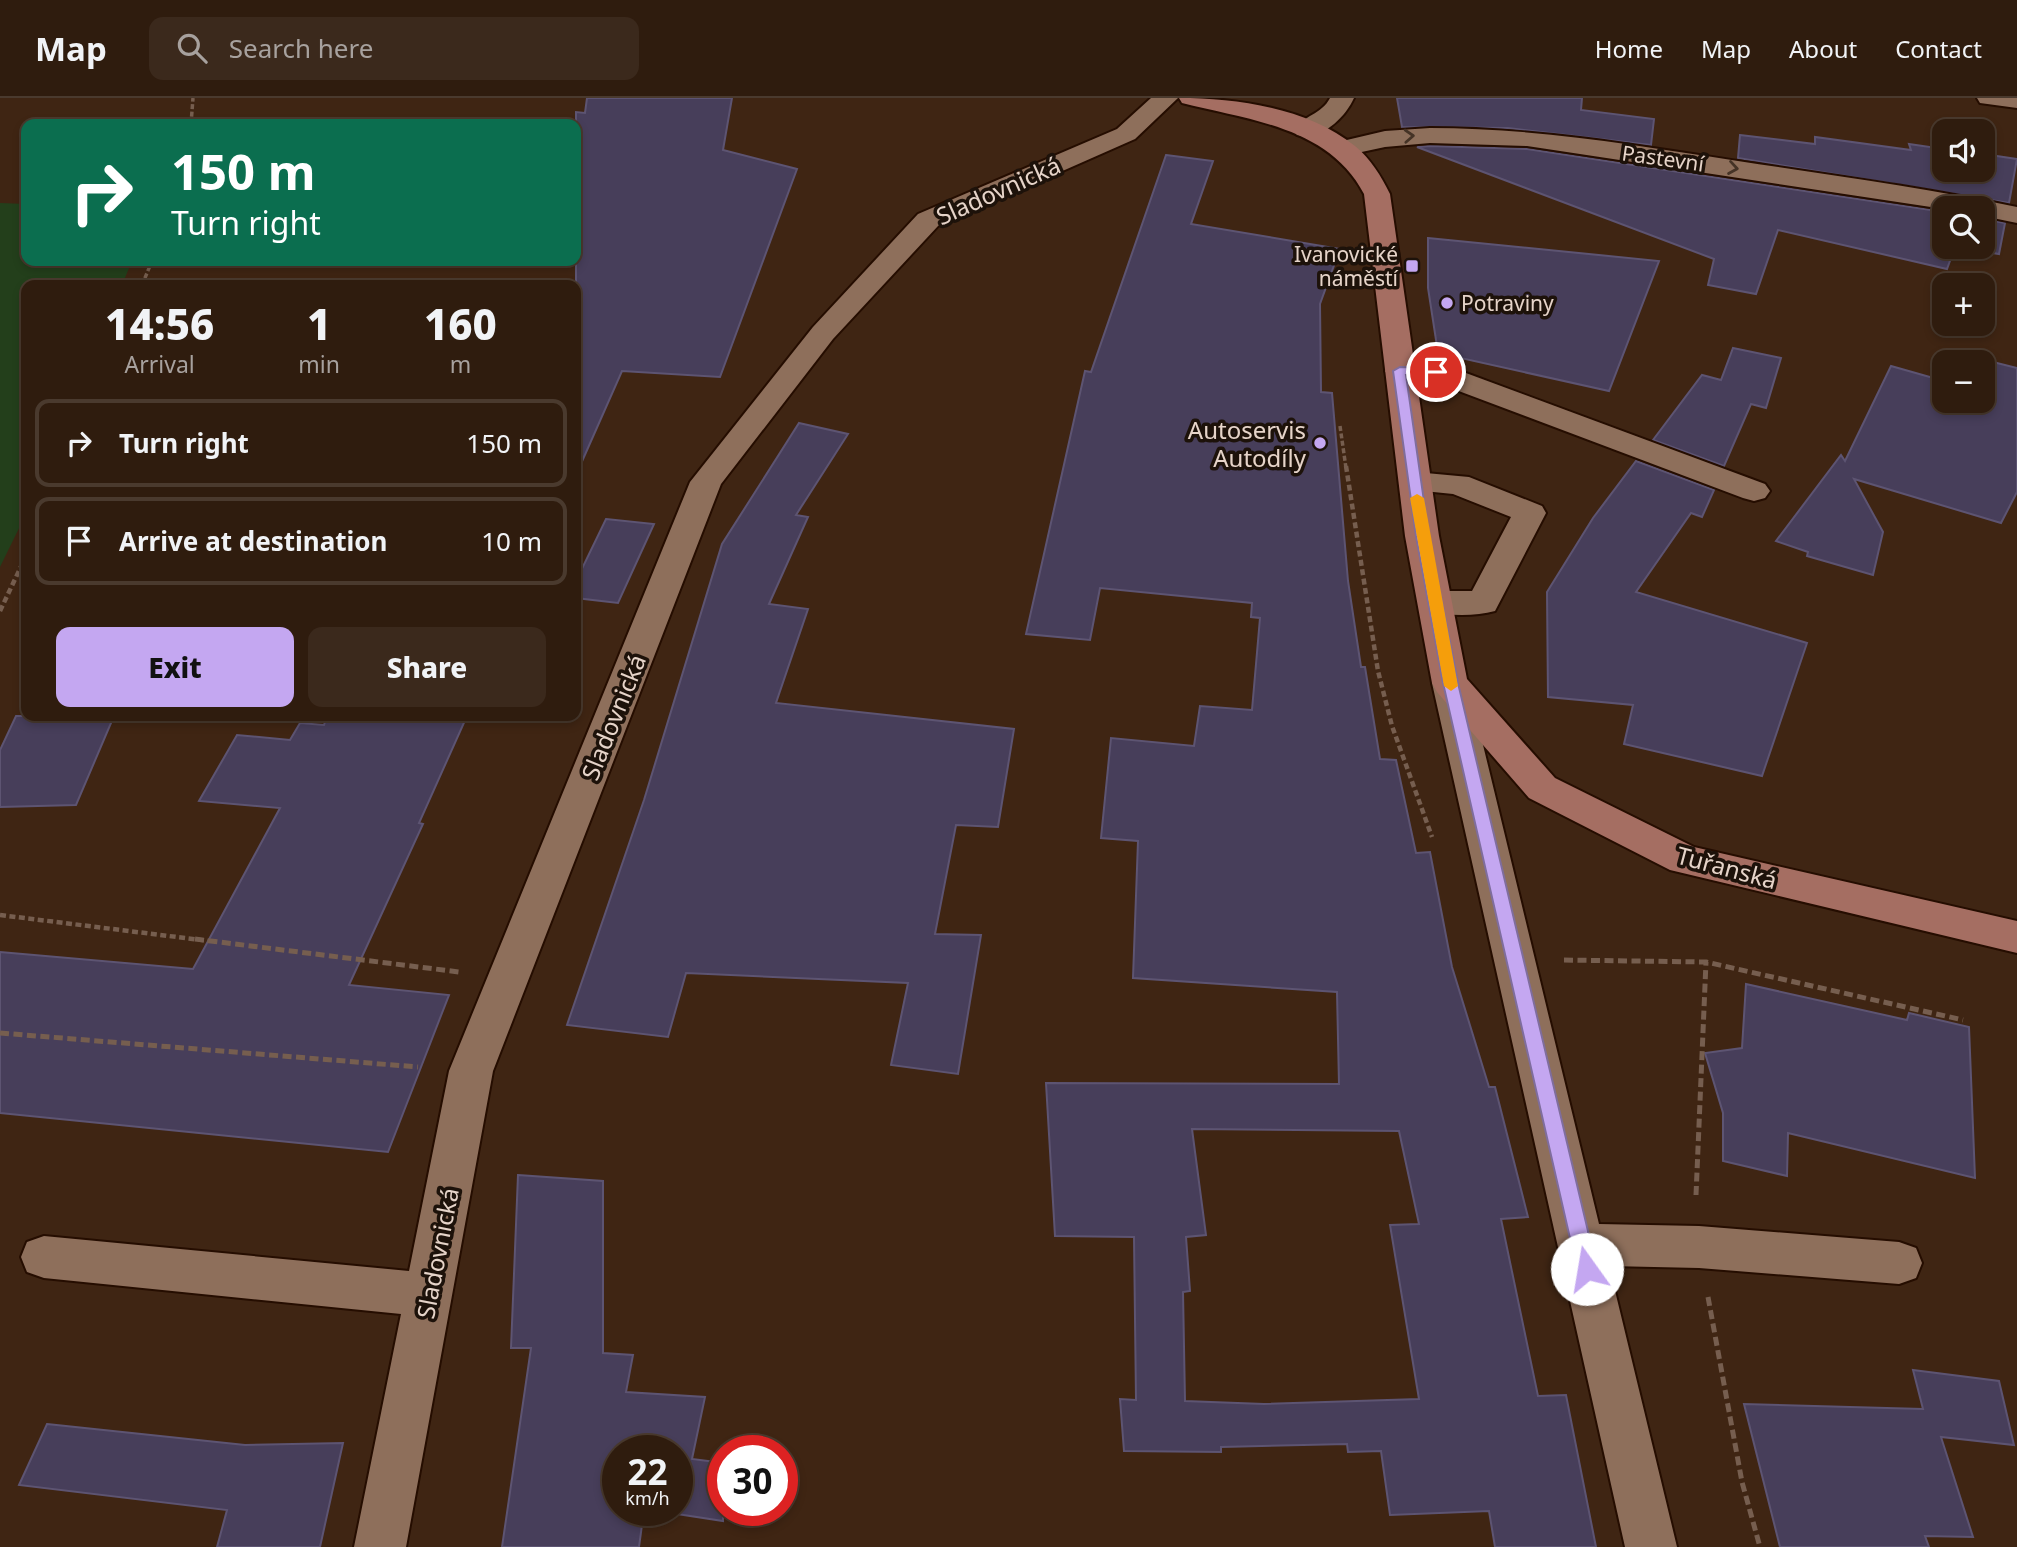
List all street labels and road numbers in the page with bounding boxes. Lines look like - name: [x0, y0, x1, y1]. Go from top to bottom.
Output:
- street label: Pastevní: [1620, 138, 1706, 178]
- street label: Sladovnická: [931, 148, 1065, 232]
- street label: Sladovnická: [573, 649, 653, 785]
- street label: Tuřanská: [1673, 838, 1781, 896]
- street label: Sladovnická: [408, 1185, 466, 1321]

